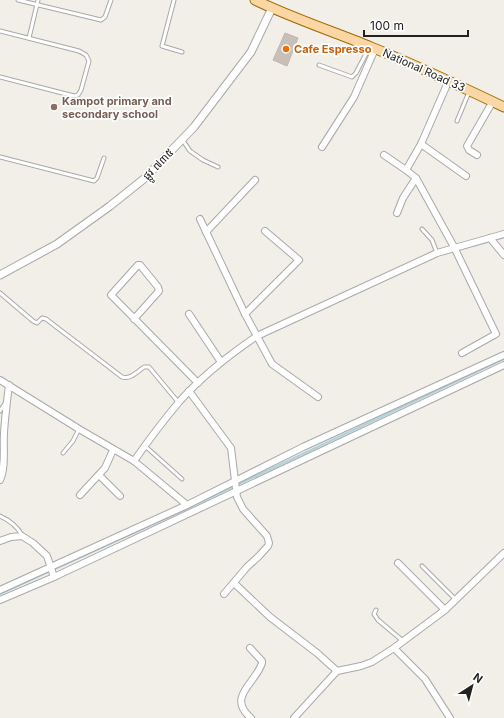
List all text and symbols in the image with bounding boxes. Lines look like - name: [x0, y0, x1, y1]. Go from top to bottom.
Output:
- scale bar: [364, 12, 468, 38]
- text: 100 m: [370, 18, 404, 33]
- place label: Cafe Espresso: [294, 42, 372, 56]
- marker: Cafe Espresso: [281, 44, 291, 54]
- street label: National Road 33: [381, 46, 468, 95]
- place label: Kampot primary and secondary school: [62, 94, 172, 121]
- marker: Kampot primary and secondary school: [49, 102, 59, 112]
- street label: ផ្លូវ ៧៣៥: [140, 145, 179, 185]
- north arrow: [452, 666, 492, 706]
- text: N: [470, 670, 485, 686]

